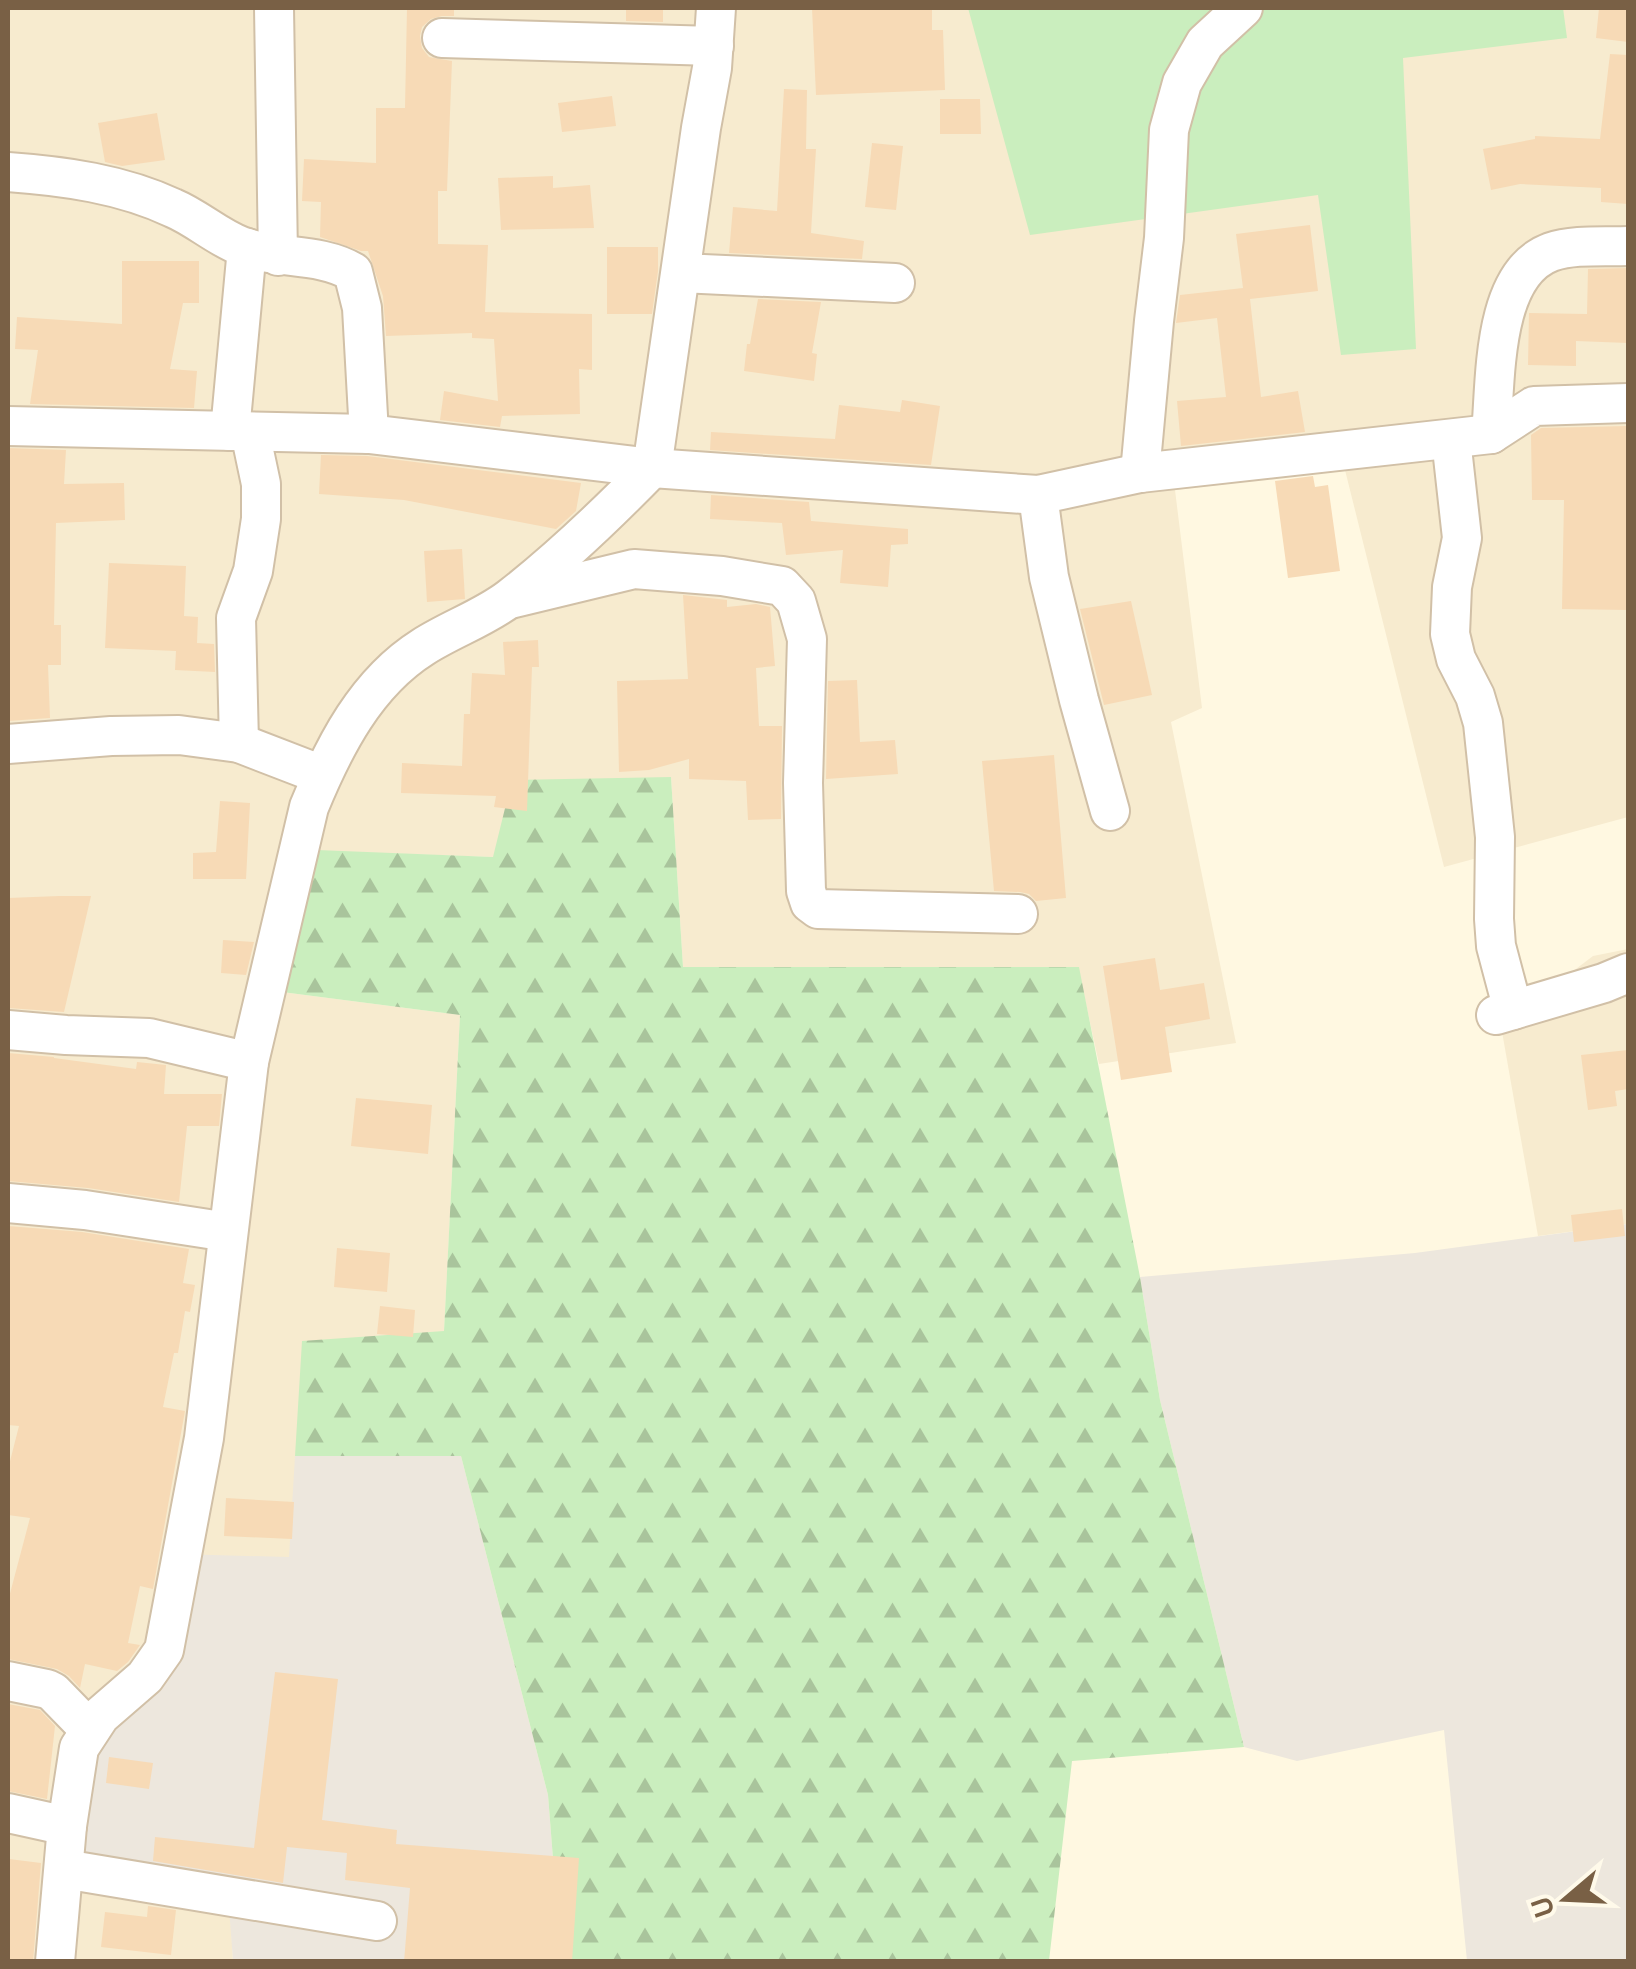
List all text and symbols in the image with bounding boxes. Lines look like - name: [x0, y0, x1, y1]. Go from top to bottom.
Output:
- north arrow: [1516, 1849, 1616, 1949]
- text: U: [1522, 1892, 1563, 1922]

